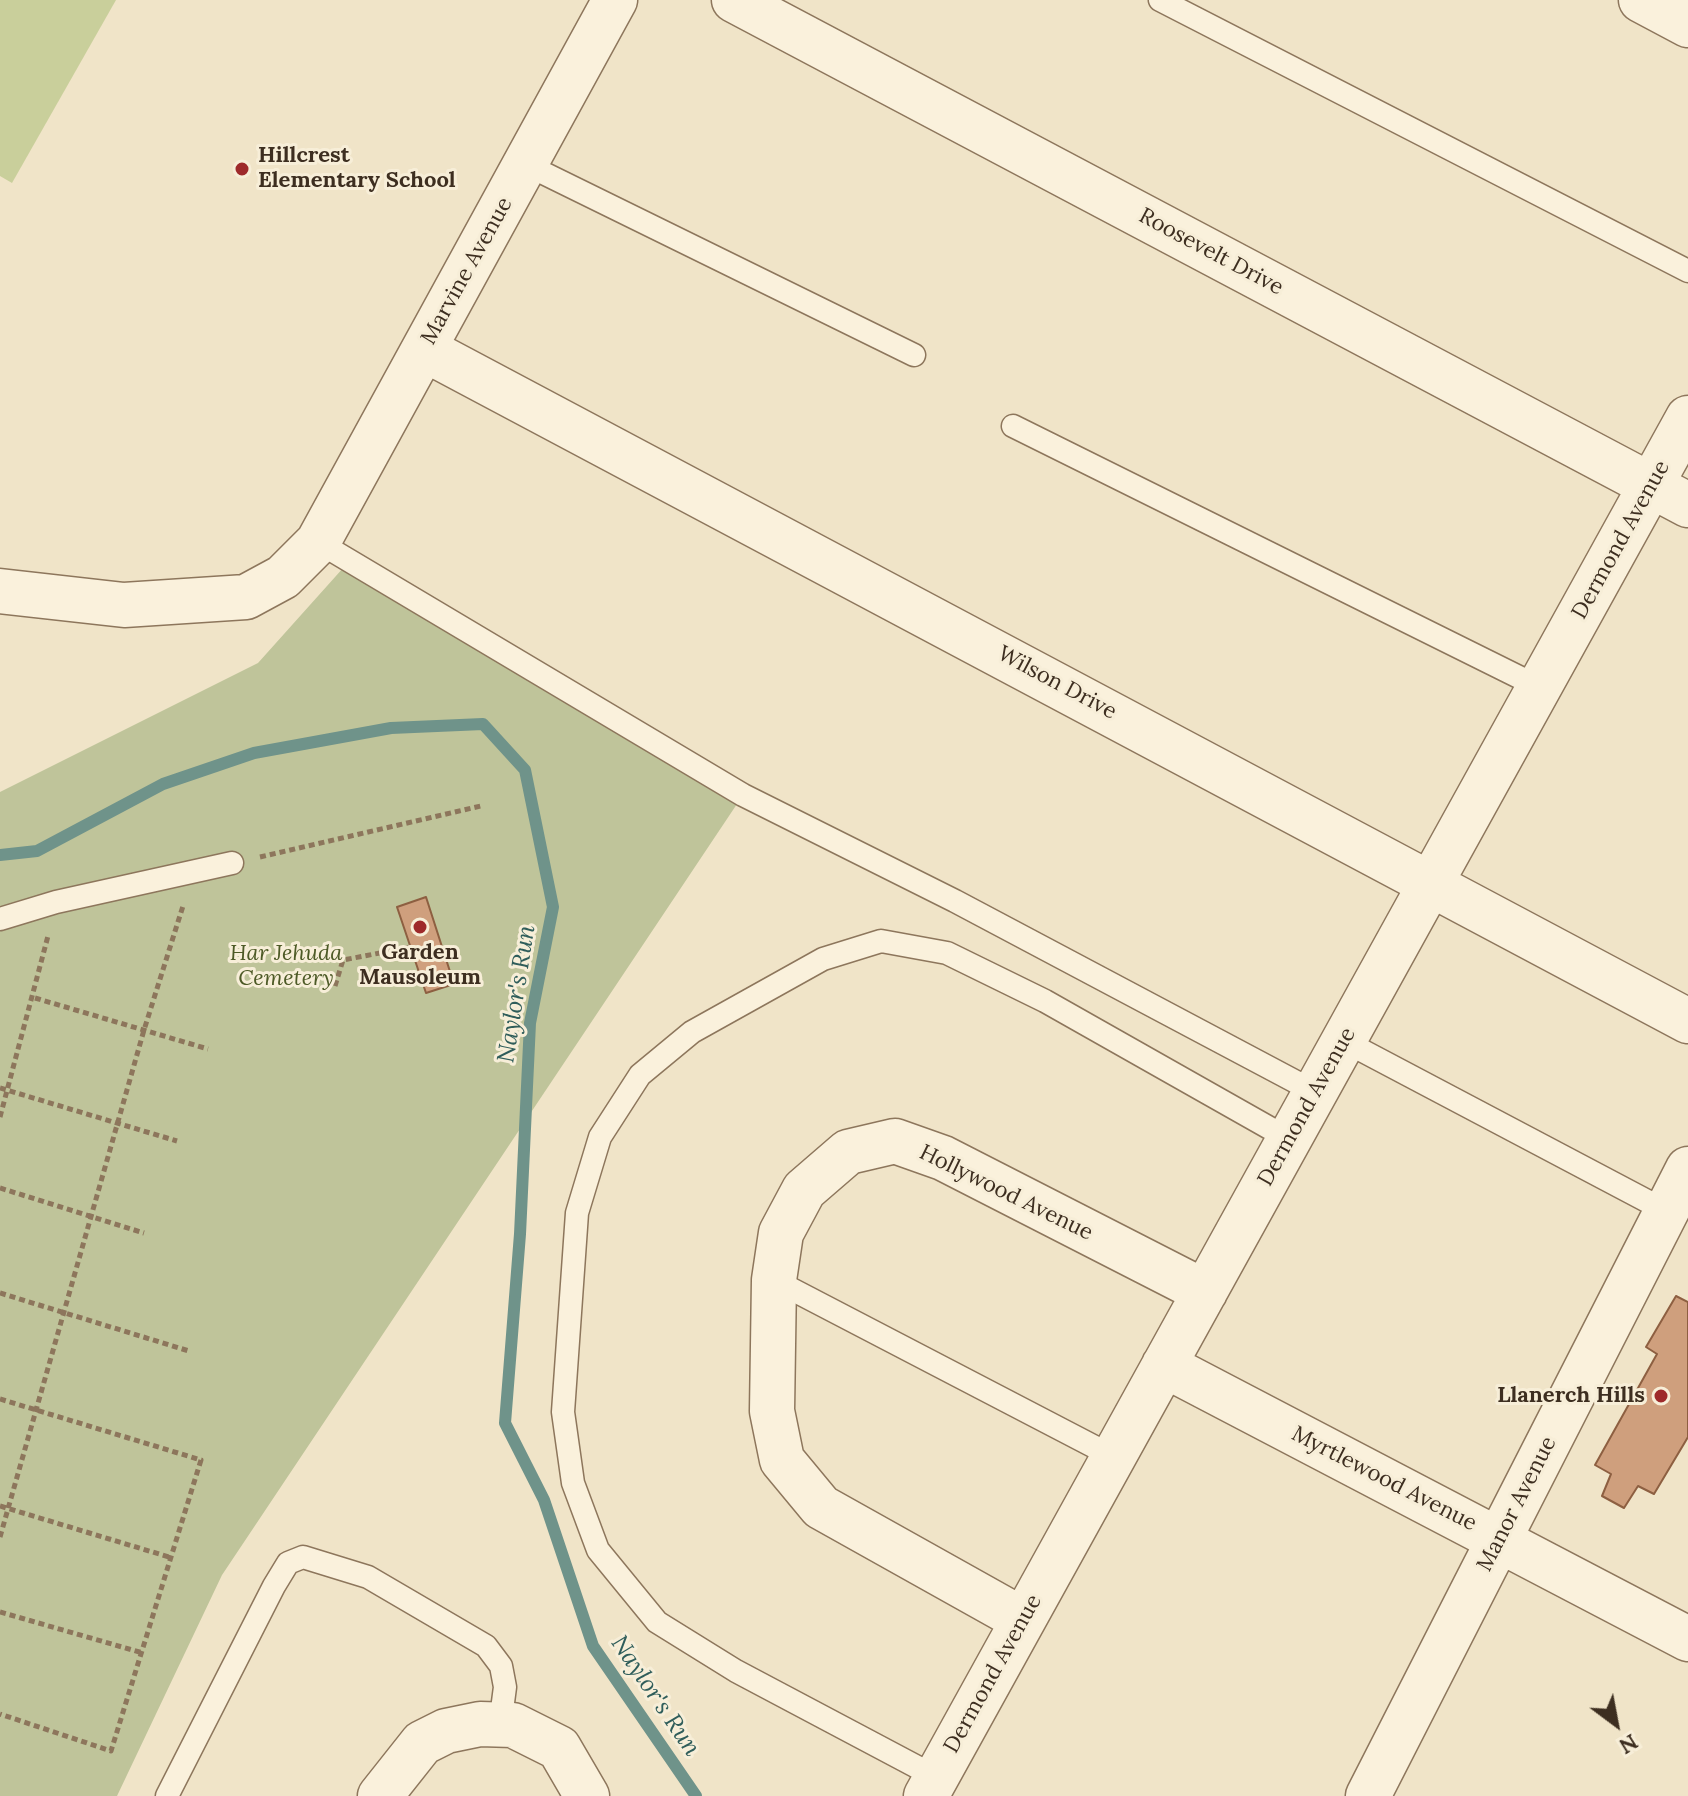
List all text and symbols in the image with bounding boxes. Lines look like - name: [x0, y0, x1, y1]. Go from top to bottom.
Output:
- place label: Hillcrest Elementary School: [258, 143, 456, 194]
- marker: Hillcrest Elementary School: [233, 160, 251, 178]
- street label: Marvine Avenue: [416, 193, 518, 349]
- street label: Roosevelt Drive: [1134, 203, 1288, 301]
- street label: Dermond Avenue: [1566, 456, 1676, 624]
- street label: Wilson Drive: [993, 641, 1121, 725]
- marker: Garden Mausoleum: [411, 918, 429, 936]
- water label: Naylor's Run: [492, 923, 542, 1065]
- place label: Garden Mausoleum: [359, 940, 481, 992]
- park label: Har Jehuda Cemetery: [230, 941, 342, 992]
- street label: Dermond Avenue: [1252, 1023, 1362, 1191]
- street label: Hollywood Avenue: [915, 1140, 1097, 1246]
- place label: Llanerch Hills: [1497, 1383, 1645, 1409]
- marker: Llanerch Hills: [1652, 1387, 1670, 1405]
- street label: Myrtlewood Avenue: [1287, 1421, 1481, 1537]
- street label: Manor Avenue: [1472, 1432, 1562, 1576]
- street label: Dermond Avenue: [938, 1590, 1048, 1758]
- water label: Naylor's Run: [604, 1630, 706, 1762]
- north arrow: [1576, 1684, 1656, 1764]
- text: N: [1614, 1728, 1643, 1761]

